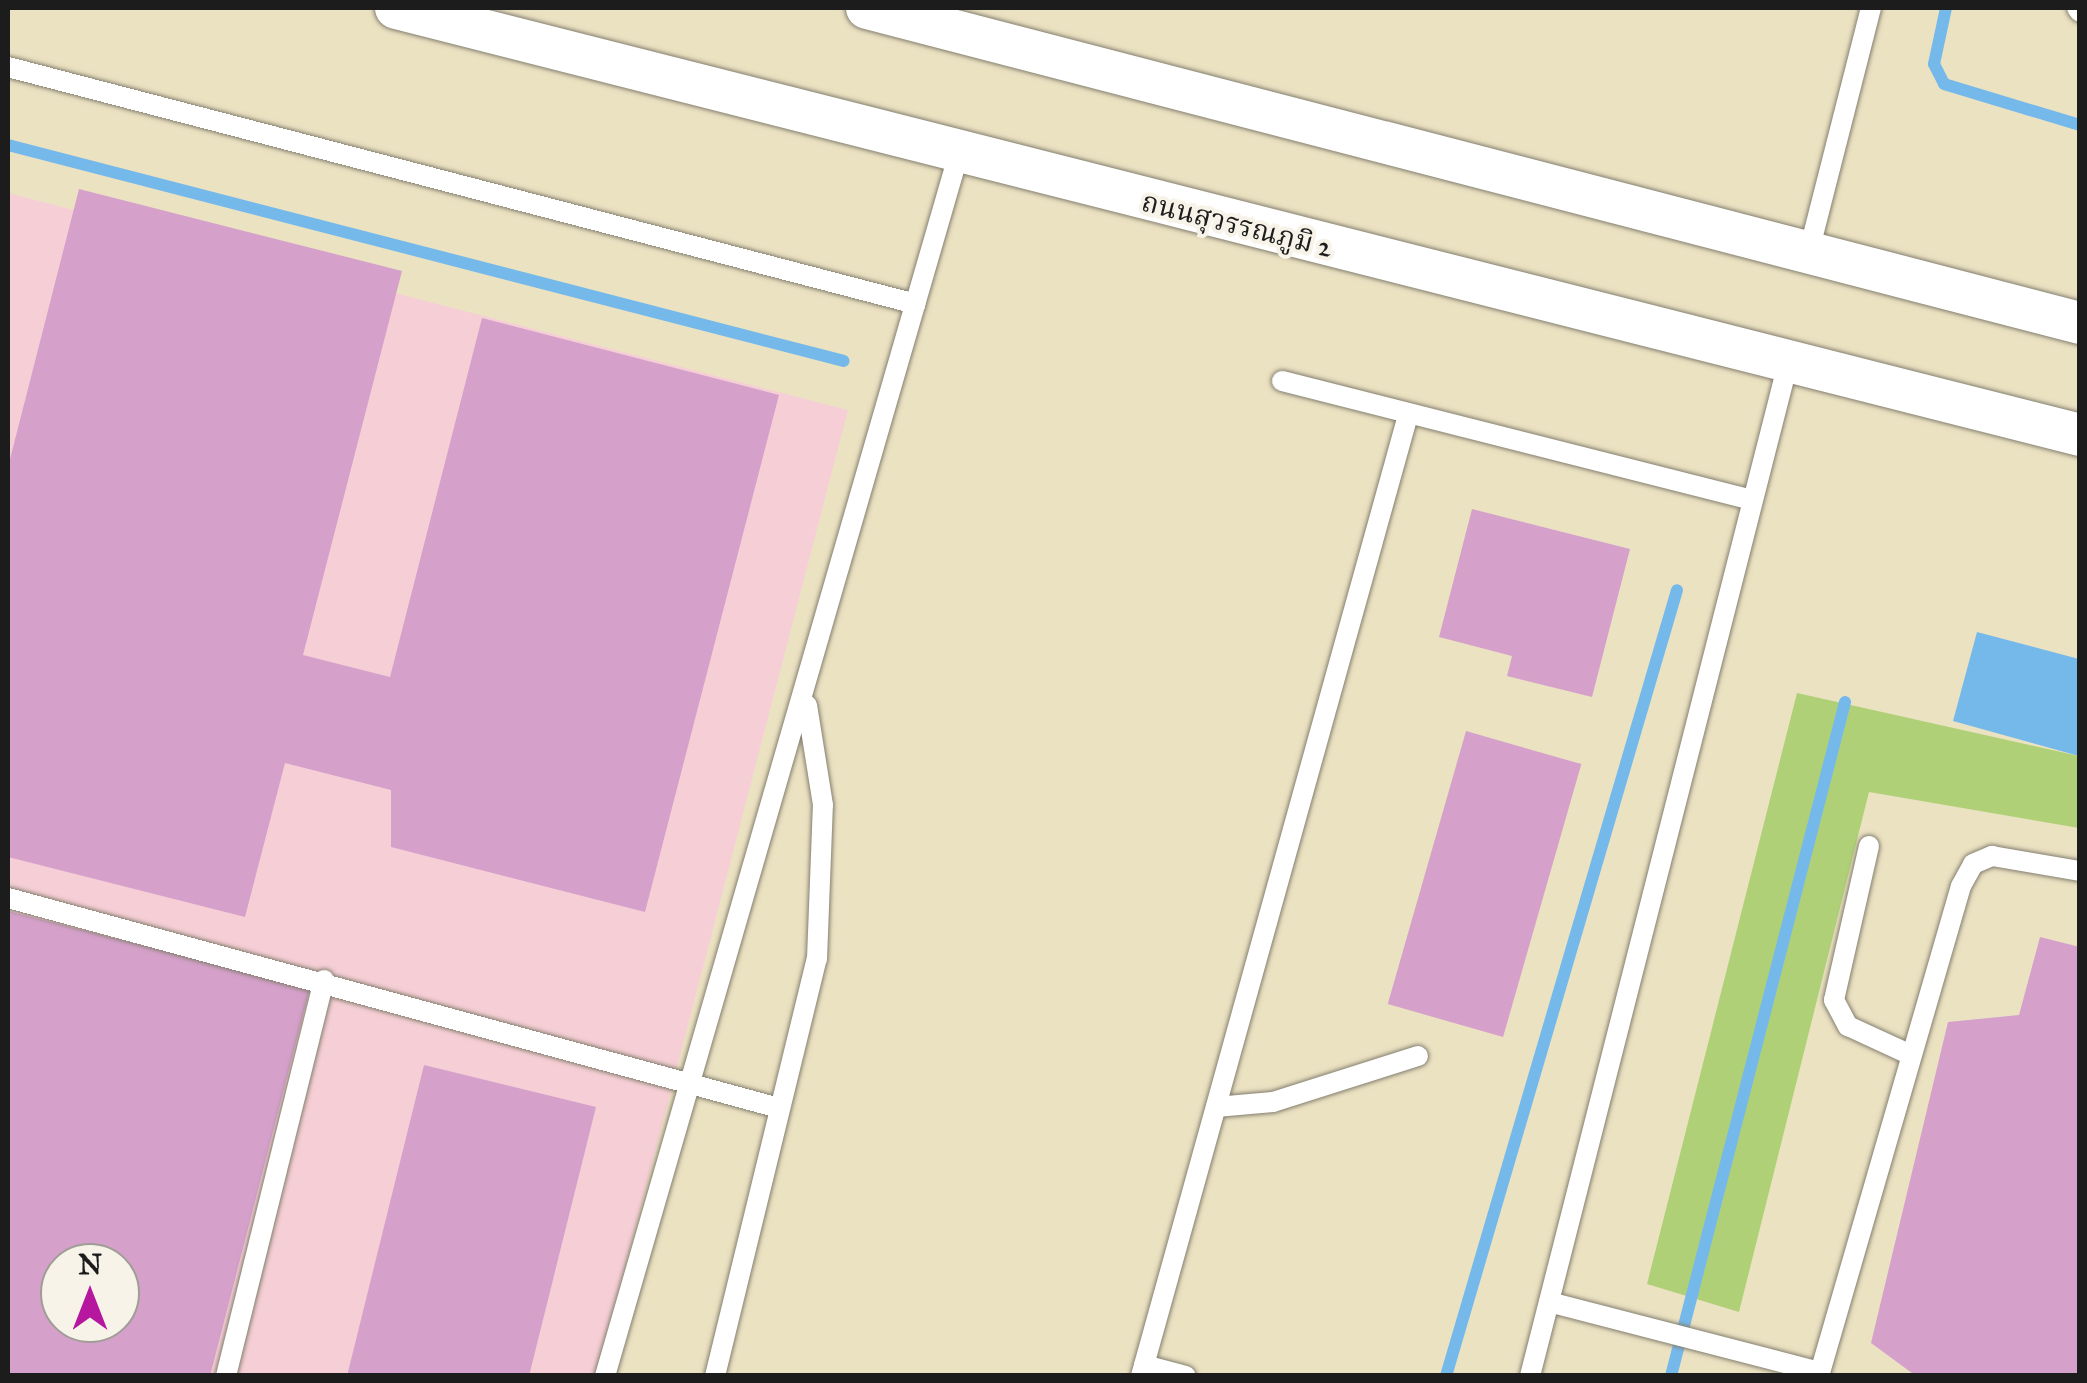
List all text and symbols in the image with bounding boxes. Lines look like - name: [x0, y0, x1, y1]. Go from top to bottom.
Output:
- street label: ถนนสุวรรณภูมิ 2: [1138, 185, 1336, 265]
- north arrow: [40, 1243, 140, 1343]
- text: N: [78, 1247, 102, 1282]

